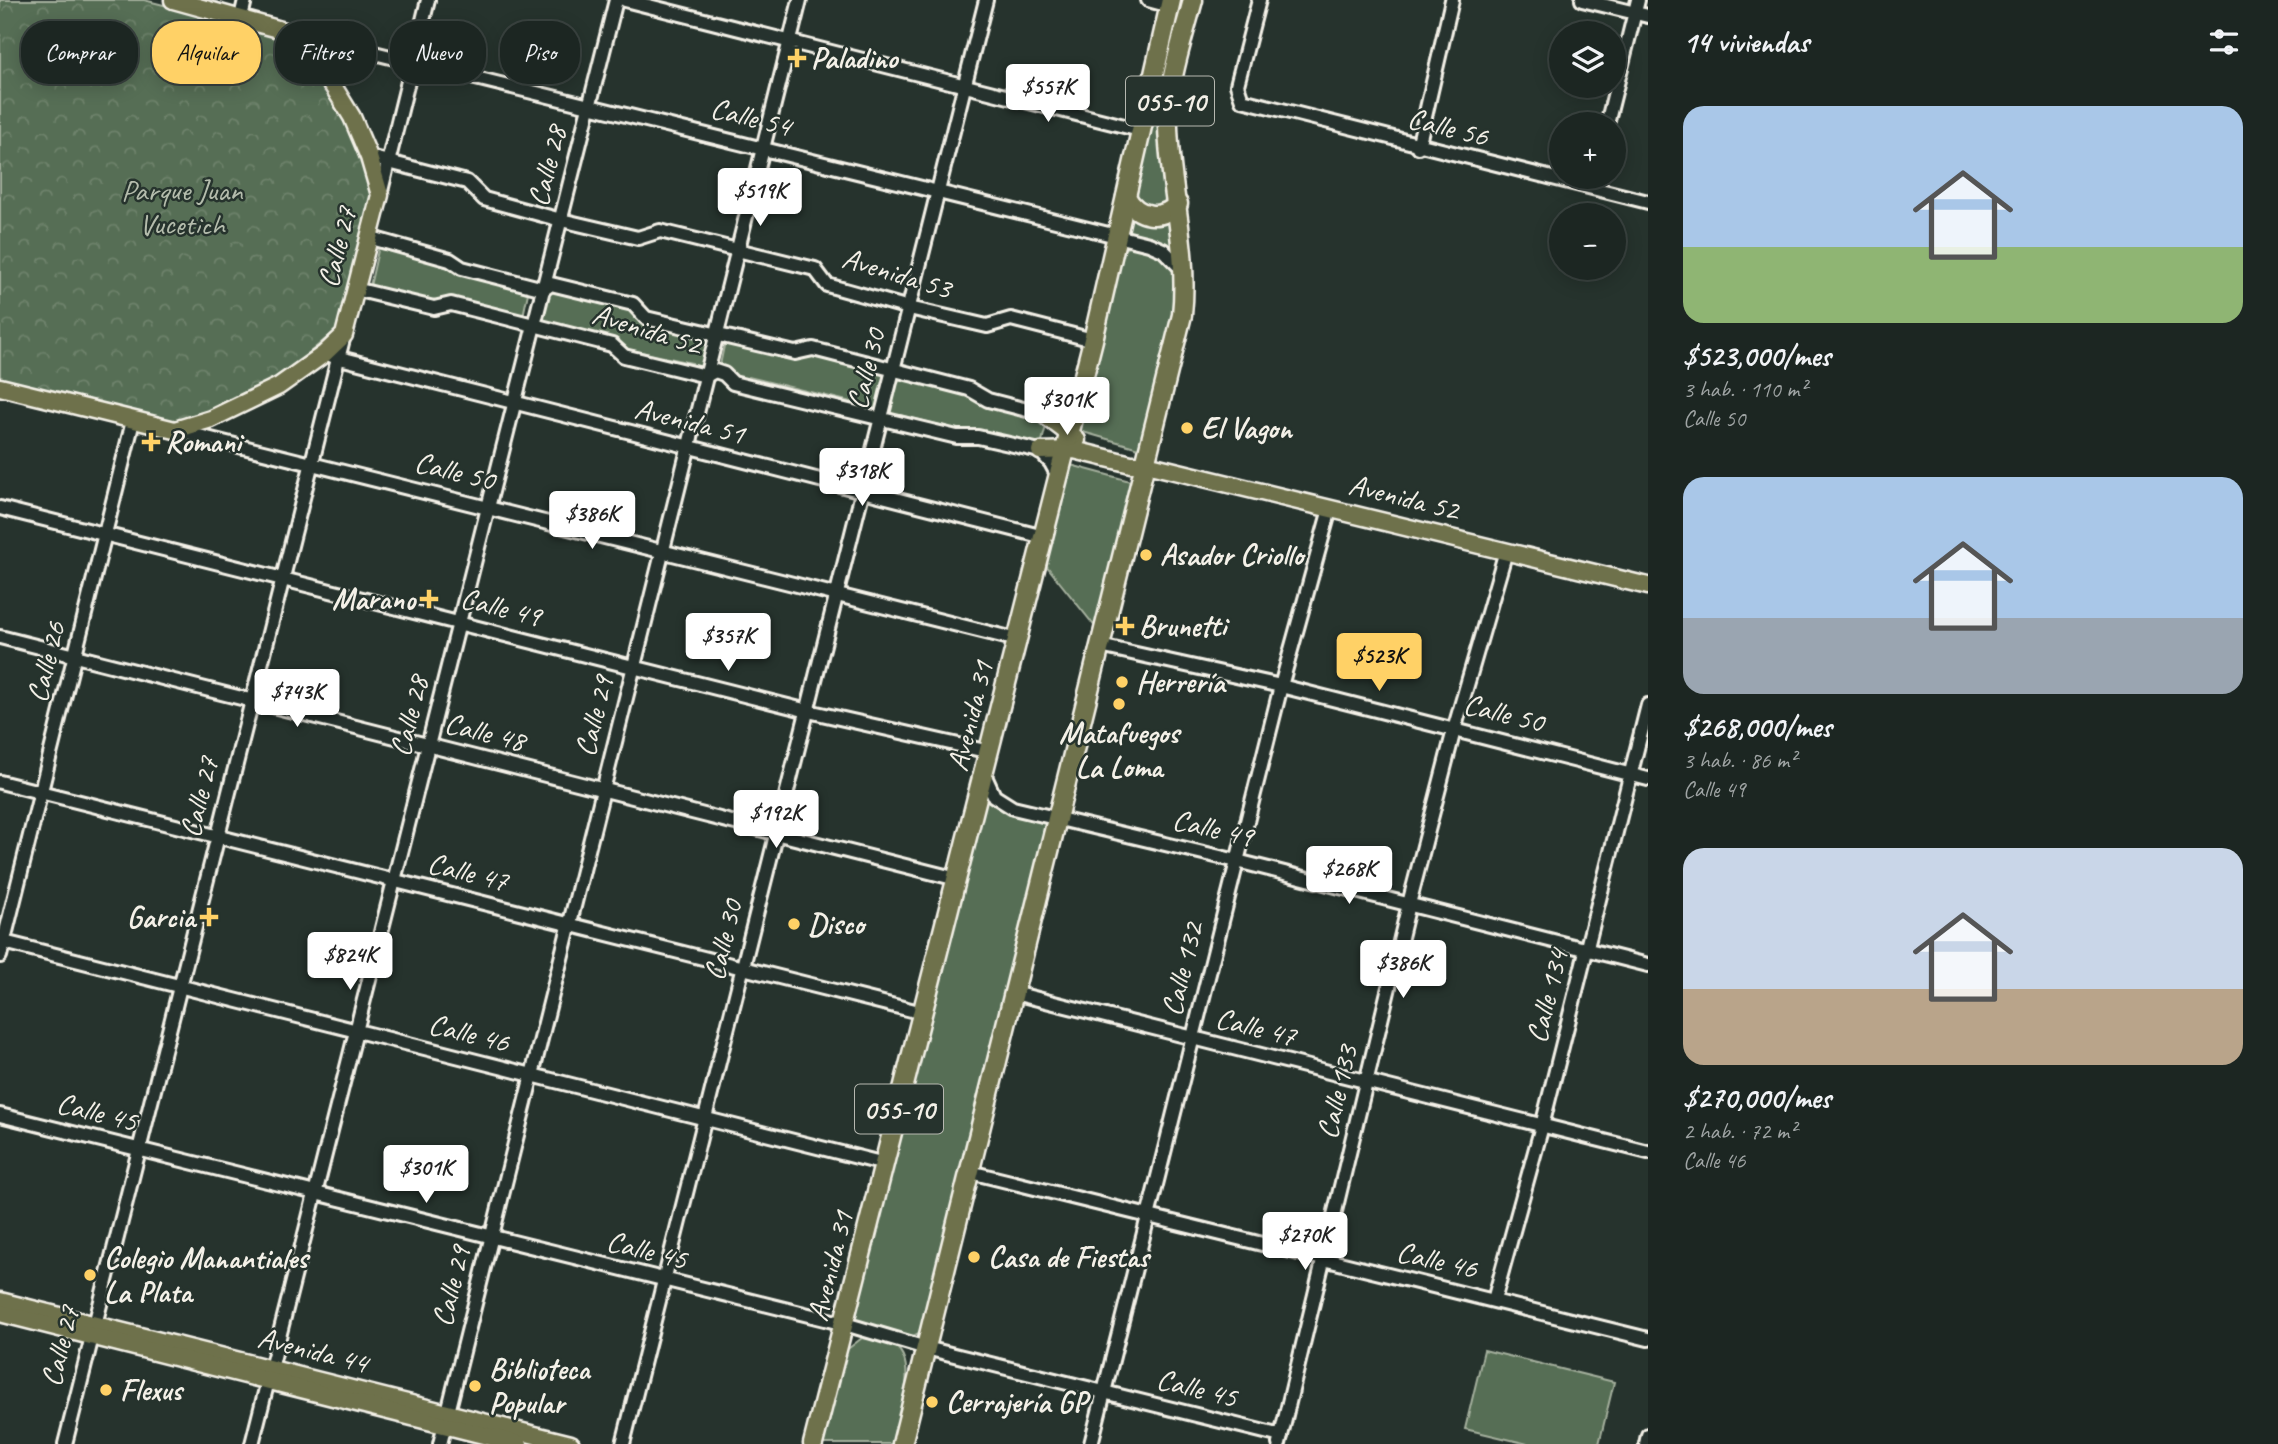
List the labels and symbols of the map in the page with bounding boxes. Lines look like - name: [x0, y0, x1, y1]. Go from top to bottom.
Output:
- place label: Paladino: [811, 39, 900, 77]
- marker: Paladino: [789, 50, 805, 66]
- pin: $557K: [999, 64, 1097, 124]
- road number: 055-10: [1126, 76, 1214, 126]
- street label: Calle 54: [707, 89, 798, 146]
- street label: Calle 56: [1404, 99, 1494, 156]
- street label: Calle 28: [519, 119, 576, 210]
- pin: $519K: [711, 168, 809, 228]
- park label: Parque Juan Vucetich: [121, 171, 244, 243]
- street label: Calle 27: [309, 201, 366, 291]
- street label: Avenida 53: [838, 238, 959, 308]
- street label: Avenida 52: [588, 294, 709, 364]
- street label: Calle 30: [838, 322, 895, 413]
- pin: $301K: [1018, 378, 1116, 437]
- street label: Avenida 51: [631, 389, 750, 453]
- place label: El Vagon: [1201, 409, 1294, 447]
- marker: El Vagon: [1179, 420, 1195, 436]
- place label: Romani: [165, 423, 245, 461]
- marker: Romani: [143, 434, 159, 450]
- street label: Calle 50: [411, 443, 502, 500]
- pin: $318K: [813, 448, 911, 508]
- street label: Avenida 52: [1345, 465, 1465, 530]
- pin: $386K: [543, 491, 641, 551]
- place label: Asador Criollo: [1160, 536, 1306, 574]
- marker: Asador Criollo: [1138, 547, 1154, 563]
- street label: Calle 49: [457, 579, 548, 636]
- place label: Marano: [332, 580, 417, 618]
- marker: Marano: [421, 591, 437, 607]
- place label: Brunetti: [1139, 607, 1230, 645]
- pin: $357K: [679, 614, 777, 673]
- street label: Calle 26: [18, 616, 75, 706]
- marker: Brunetti: [1117, 618, 1133, 634]
- pin: $523K: [1330, 634, 1428, 693]
- street label: Avenida 31: [938, 656, 1002, 775]
- place label: Herrería: [1136, 663, 1227, 701]
- street label: Calle 28: [381, 669, 438, 760]
- street label: Calle 29: [566, 669, 623, 760]
- pin: $743K: [248, 670, 346, 729]
- marker: Herrería: [1114, 674, 1130, 690]
- street label: Calle 50: [1460, 685, 1551, 742]
- marker: Matafuegos La Loma: [1111, 696, 1127, 712]
- street label: Calle 48: [441, 704, 532, 761]
- place label: Matafuegos La Loma: [1059, 714, 1182, 786]
- street label: Calle 27: [171, 751, 228, 841]
- pin: $192K: [727, 790, 825, 850]
- street label: Calle 49: [1169, 800, 1259, 856]
- street label: Calle 47: [424, 844, 514, 901]
- pin: $268K: [1300, 846, 1398, 906]
- street label: Calle 30: [695, 893, 752, 984]
- place label: Garcia: [127, 898, 197, 936]
- place label: Disco: [808, 905, 867, 943]
- marker: Garcia: [201, 909, 217, 925]
- marker: Disco: [786, 916, 802, 932]
- street label: Calle 132: [1152, 916, 1213, 1020]
- pin: $824K: [301, 932, 399, 992]
- pin: $386K: [1354, 940, 1452, 1000]
- street label: Calle 134: [1517, 943, 1578, 1047]
- street label: Calle 47: [1212, 999, 1302, 1056]
- street label: Calle 46: [425, 1005, 515, 1062]
- street label: Calle 133: [1308, 1039, 1367, 1143]
- street label: Calle 45: [53, 1084, 143, 1141]
- road number: 055-10: [855, 1084, 943, 1134]
- pin: $301K: [377, 1146, 475, 1205]
- street label: Avenida 31: [798, 1206, 862, 1325]
- pin: $270K: [1256, 1212, 1354, 1272]
- street label: Calle 45: [603, 1222, 693, 1279]
- street label: Calle 46: [1393, 1232, 1482, 1288]
- place label: Casa de Fiestas: [988, 1238, 1152, 1276]
- place label: Colegio Manantiales La Plata: [104, 1239, 311, 1311]
- street label: Calle 29: [423, 1239, 480, 1330]
- marker: Casa de Fiestas: [966, 1249, 982, 1265]
- marker: Colegio Manantiales La Plata: [82, 1267, 98, 1283]
- street label: Calle 27: [32, 1300, 89, 1390]
- street label: Avenida 44: [254, 1318, 374, 1383]
- place label: Biblioteca Popular: [489, 1350, 592, 1422]
- street label: Calle 45: [1153, 1360, 1243, 1417]
- place label: Flexus: [120, 1371, 185, 1409]
- marker: Biblioteca Popular: [467, 1378, 483, 1394]
- marker: Flexus: [98, 1382, 114, 1398]
- place label: Cerrajería GP: [946, 1383, 1092, 1421]
- marker: Cerrajería GP: [924, 1394, 940, 1410]

